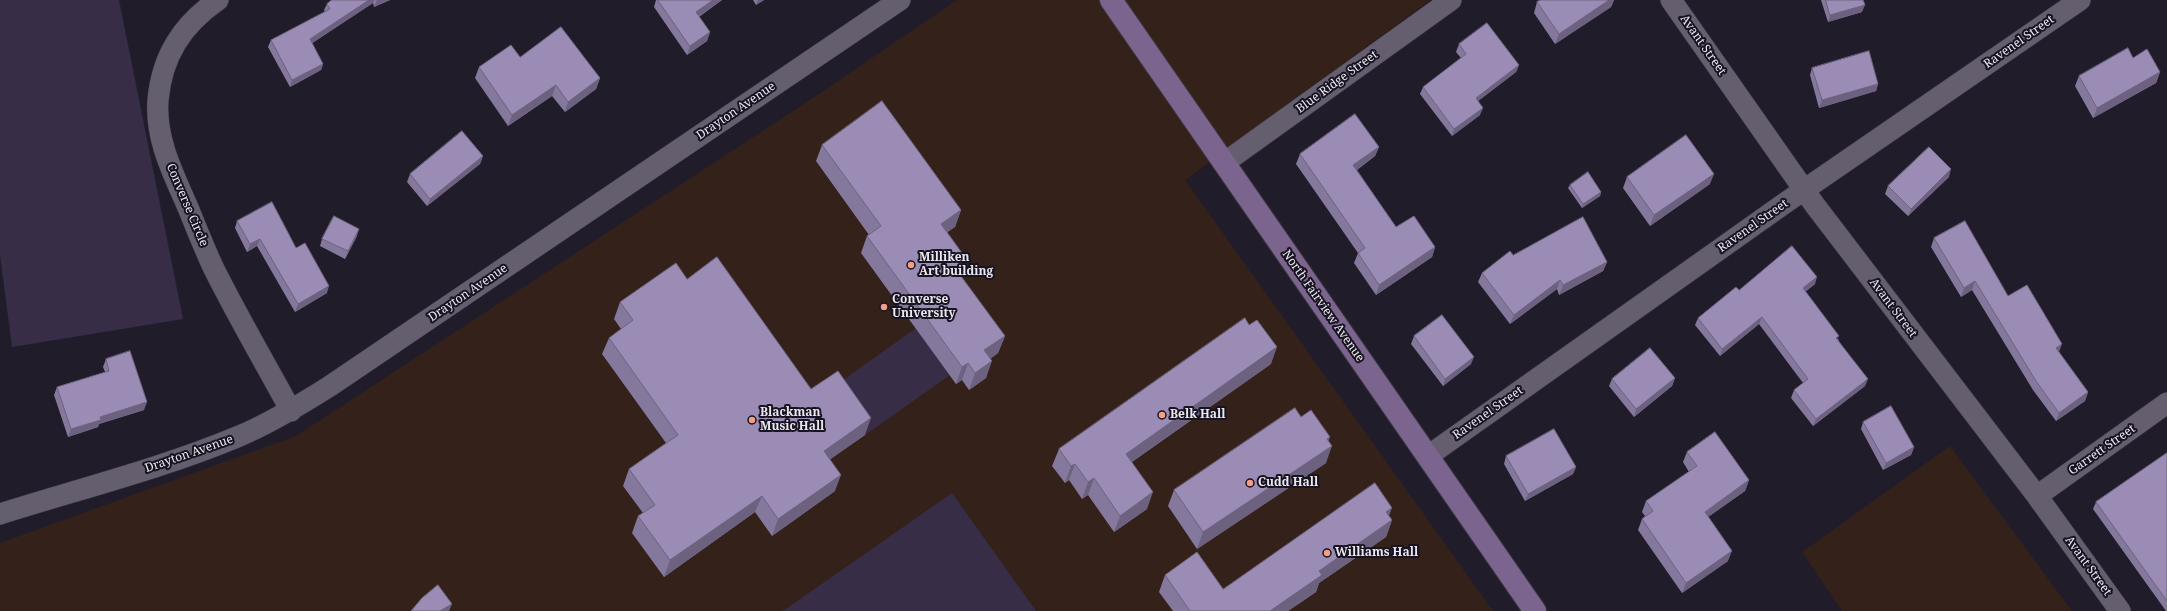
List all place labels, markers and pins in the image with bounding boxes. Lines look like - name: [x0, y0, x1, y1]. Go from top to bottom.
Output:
- place label: Milliken Art building: [919, 251, 993, 279]
- marker: Milliken Art building: [906, 260, 916, 270]
- place label: Converse University: [892, 293, 955, 321]
- marker: Converse University: [879, 302, 889, 312]
- place label: Blackman Music Hall: [760, 406, 824, 434]
- place label: Belk Hall: [1170, 408, 1225, 422]
- marker: Belk Hall: [1157, 410, 1167, 420]
- marker: Blackman Music Hall: [747, 415, 757, 425]
- place label: Cudd Hall: [1258, 476, 1318, 490]
- marker: Cudd Hall: [1245, 478, 1255, 488]
- place label: Williams Hall: [1335, 546, 1418, 560]
- marker: Williams Hall: [1322, 548, 1332, 558]

